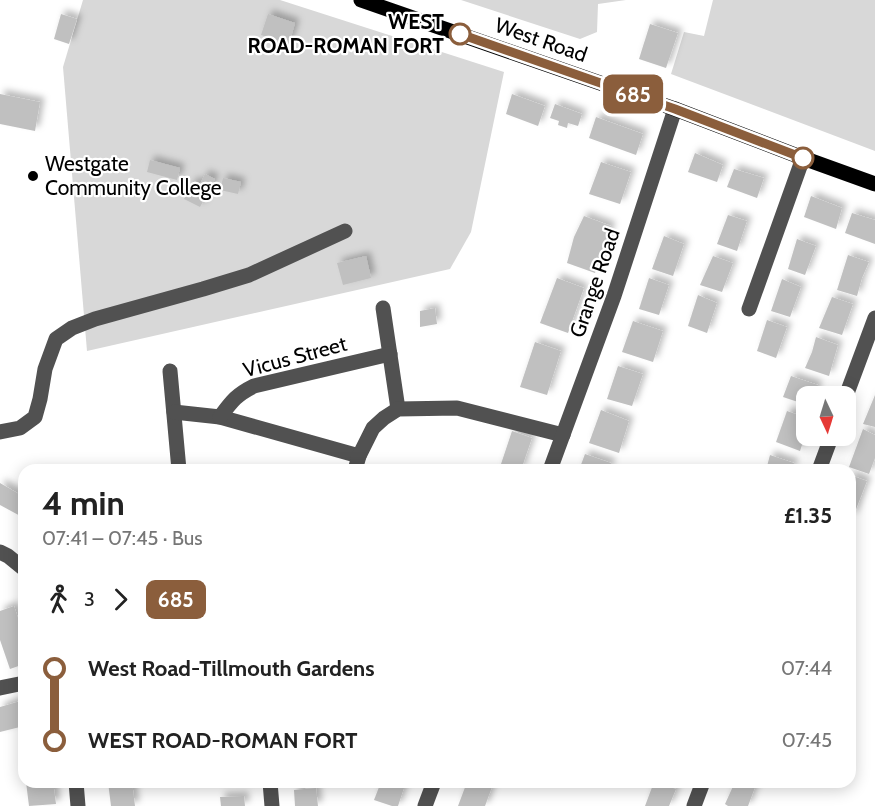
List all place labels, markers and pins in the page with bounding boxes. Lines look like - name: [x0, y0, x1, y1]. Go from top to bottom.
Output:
- place label: WEST ROAD-ROMAN FORT: [247, 9, 444, 58]
- marker: WEST ROAD-ROMAN FORT: [449, 23, 471, 45]
- unlabelled marker: [792, 147, 814, 169]
- place label: Westgate Community College: [45, 151, 222, 200]
- marker: Westgate Community College: [26, 169, 40, 183]

